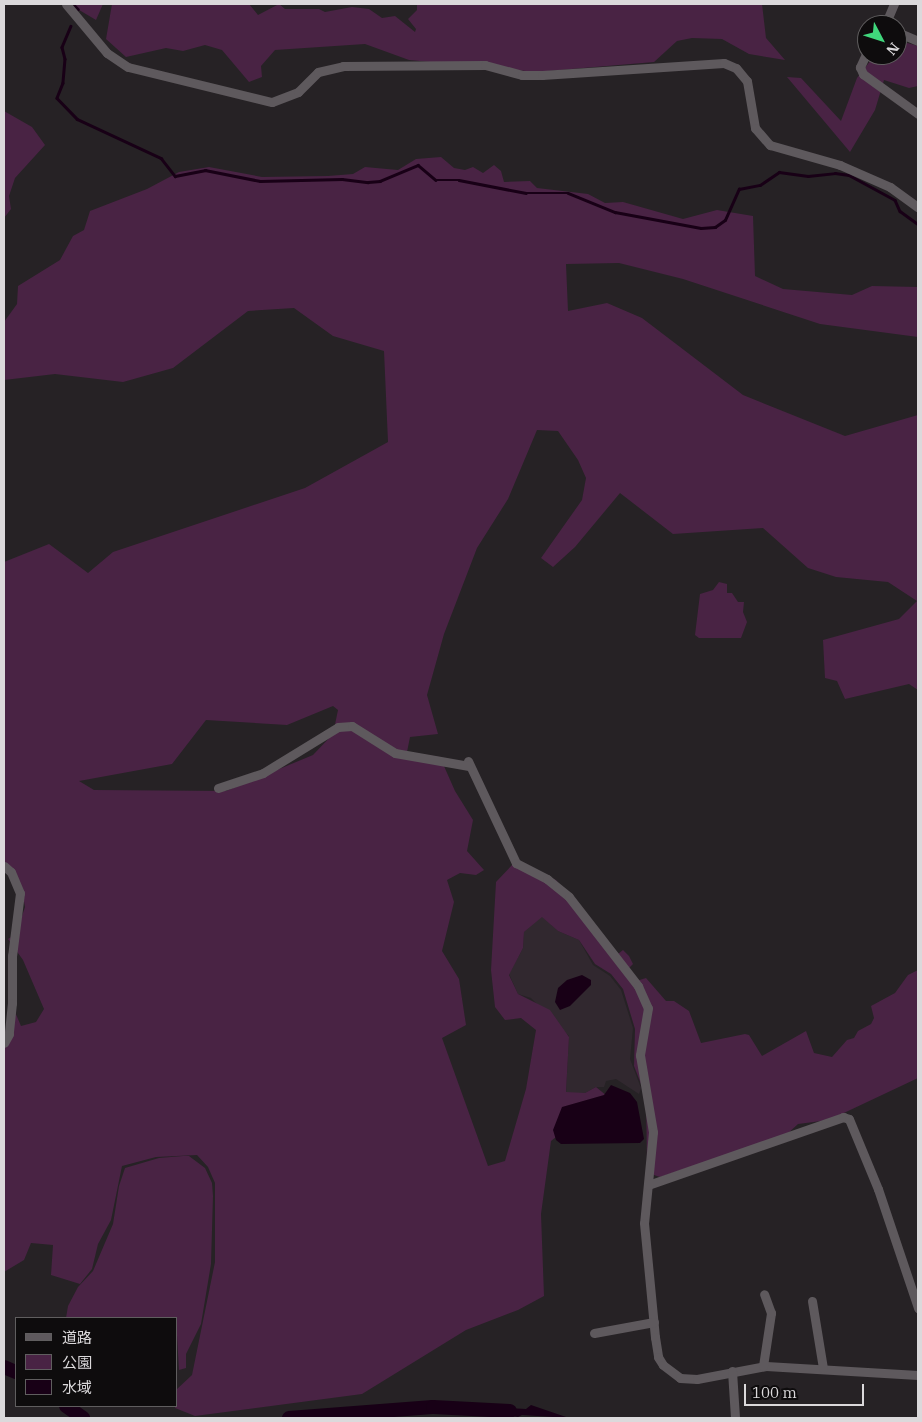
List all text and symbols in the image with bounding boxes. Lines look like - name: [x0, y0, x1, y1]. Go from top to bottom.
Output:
- north arrow: [857, 15, 907, 65]
- text: N: [882, 39, 903, 59]
- legend: [15, 1317, 178, 1407]
- text: 道路: [62, 1328, 92, 1347]
- text: 公園: [62, 1353, 92, 1372]
- scale bar: [747, 1374, 867, 1406]
- text: 水域: [62, 1378, 92, 1397]
- text: 100 m: [752, 1383, 797, 1402]

